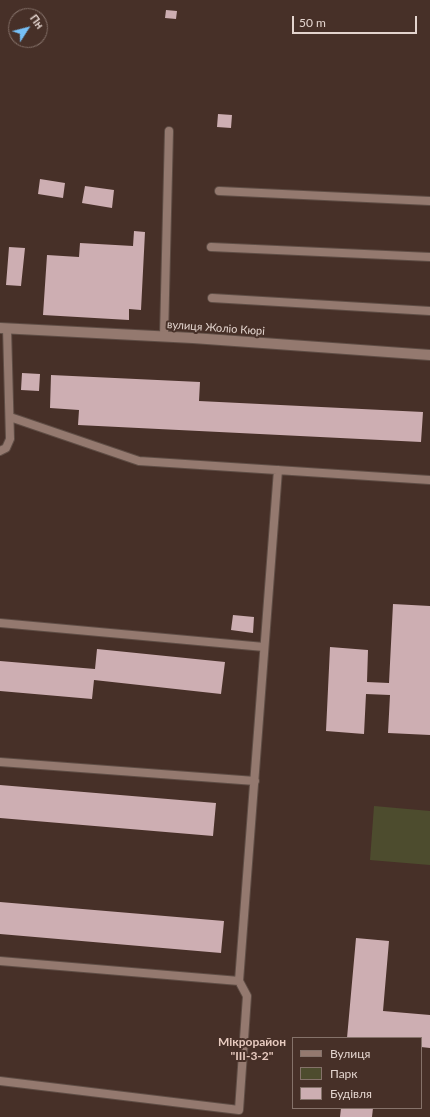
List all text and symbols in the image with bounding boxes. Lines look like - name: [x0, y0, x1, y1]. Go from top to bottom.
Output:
- north arrow: [8, 8, 48, 48]
- scale bar: [294, 8, 419, 34]
- text: Пн: [28, 12, 47, 31]
- text: 50 m: [299, 15, 326, 30]
- street label: вулиця Жоліо Кюрі: [167, 318, 265, 338]
- district label: Мікрорайон "ІІІ-3-2": [218, 1035, 286, 1063]
- legend: [292, 1037, 422, 1109]
- text: Вулиця: [330, 1046, 370, 1061]
- text: Парк: [330, 1066, 358, 1081]
- text: Будівля: [330, 1086, 372, 1101]

